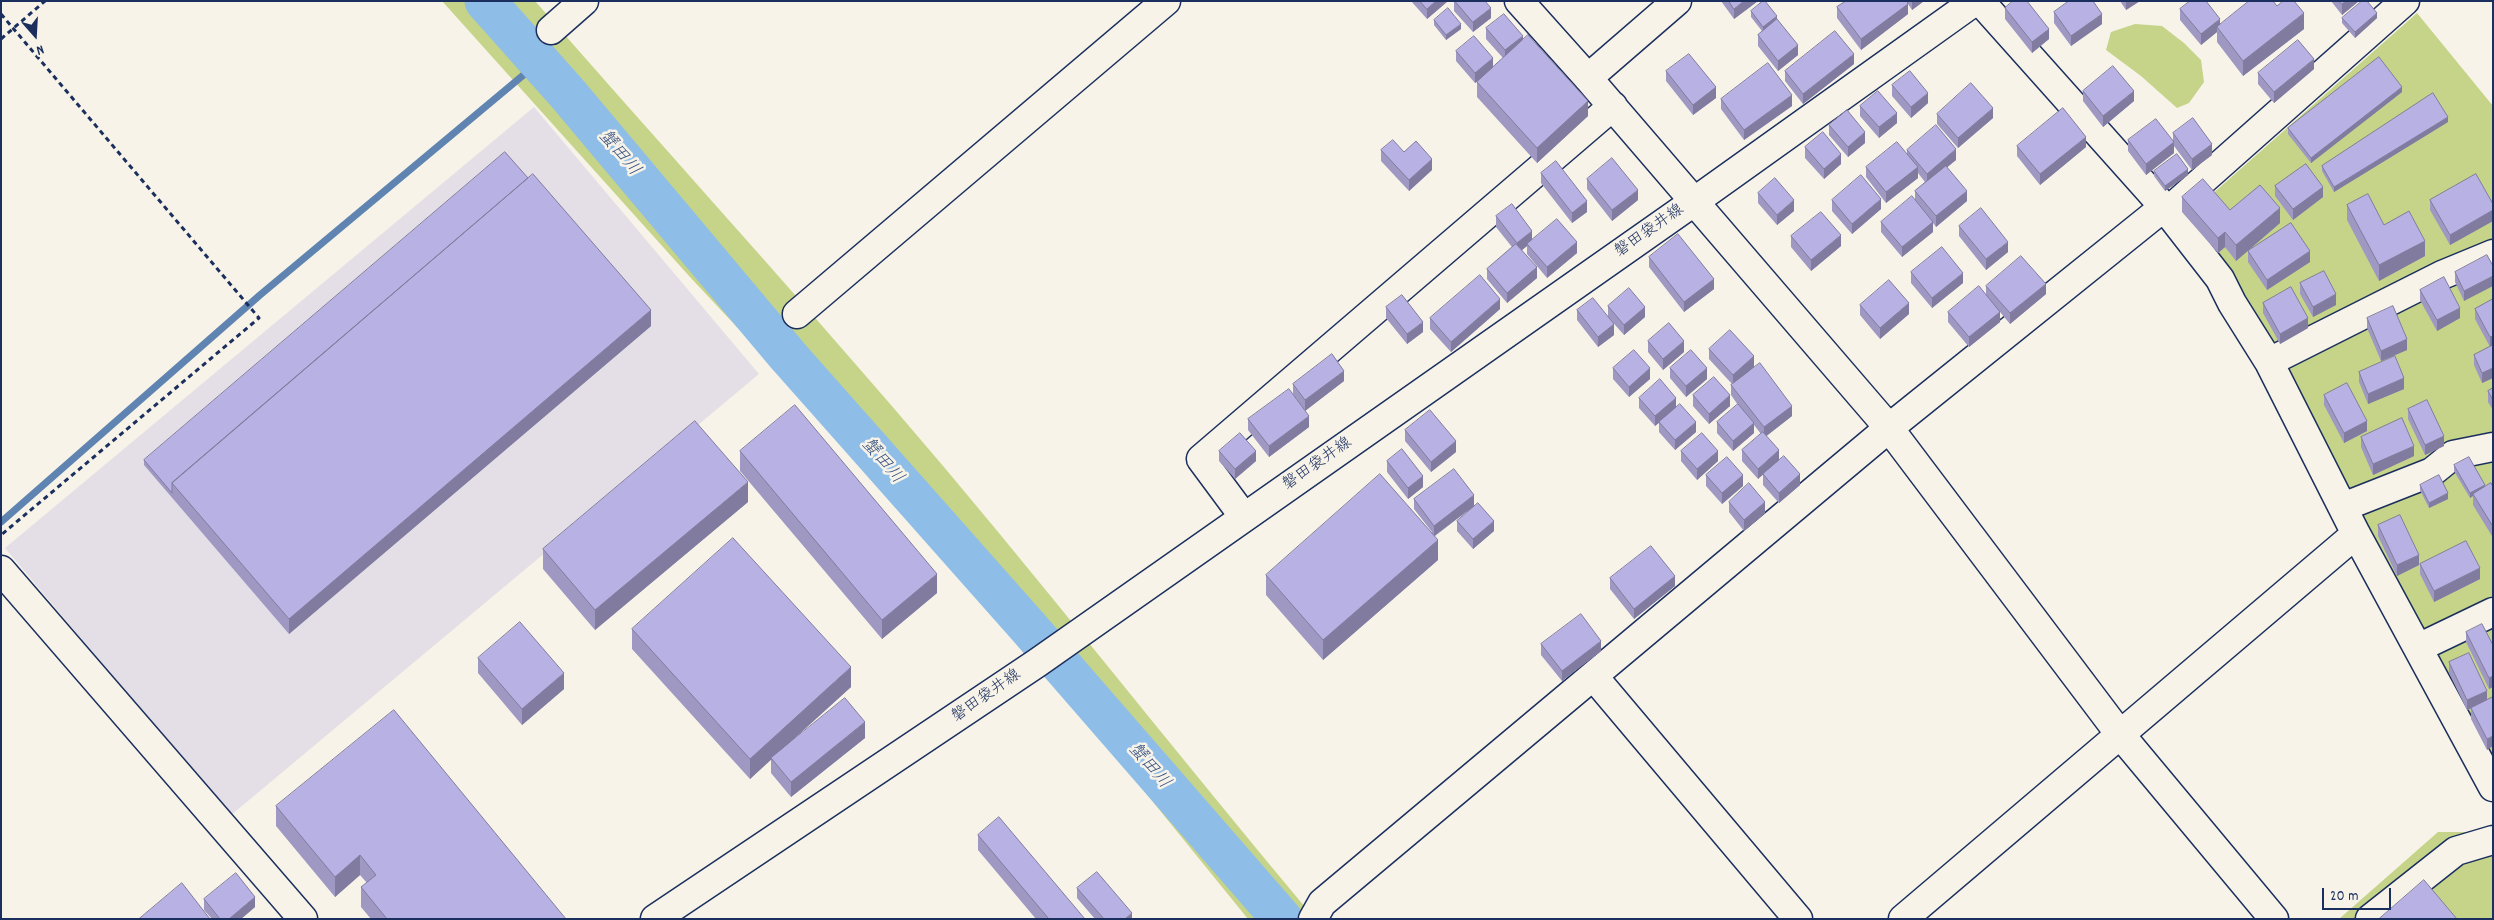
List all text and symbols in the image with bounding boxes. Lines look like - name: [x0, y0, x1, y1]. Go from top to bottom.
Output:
- north arrow: [10, 10, 60, 60]
- text: N: [33, 39, 46, 60]
- water label: 蟹田川: [592, 126, 644, 182]
- street label: 磐田袋井線: [1612, 201, 1688, 263]
- street label: 磐田袋井線: [1280, 434, 1356, 496]
- water label: 蟹田川: [855, 435, 907, 489]
- street label: 磐田袋井線: [949, 666, 1025, 728]
- water label: 蟹田川: [1122, 740, 1174, 794]
- scale bar: [2324, 878, 2393, 910]
- text: 20 m: [2330, 886, 2358, 908]

